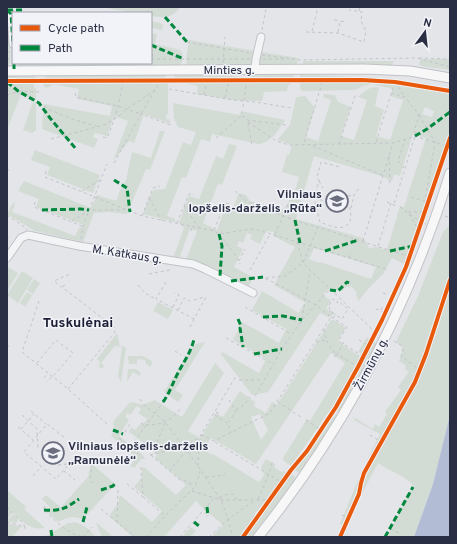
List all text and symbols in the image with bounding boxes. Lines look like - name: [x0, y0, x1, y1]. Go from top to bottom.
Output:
- legend: [12, 12, 152, 64]
- north arrow: [405, 12, 445, 52]
- text: N: [422, 16, 433, 31]
- text: Cycle path: [48, 21, 105, 37]
- text: Path: [48, 41, 73, 57]
- street label: Minties g.: [204, 63, 255, 79]
- place label: Vilniaus lopšelis-darželis „Rūta“: [189, 187, 322, 217]
- school or university icon: Vilniaus lopšelis-darželis „Rūta“: [324, 188, 350, 214]
- street label: M. Katkaus g.: [91, 242, 163, 268]
- district label: Tuskulėnai: [43, 315, 113, 332]
- street label: Žirmūnų g.: [351, 335, 393, 394]
- place label: Vilniaus lopšelis-darželis „Ramunėlė“: [68, 439, 208, 469]
- school or university icon: Vilniaus lopšelis-darželis „Ramunėlė“: [40, 440, 66, 466]

